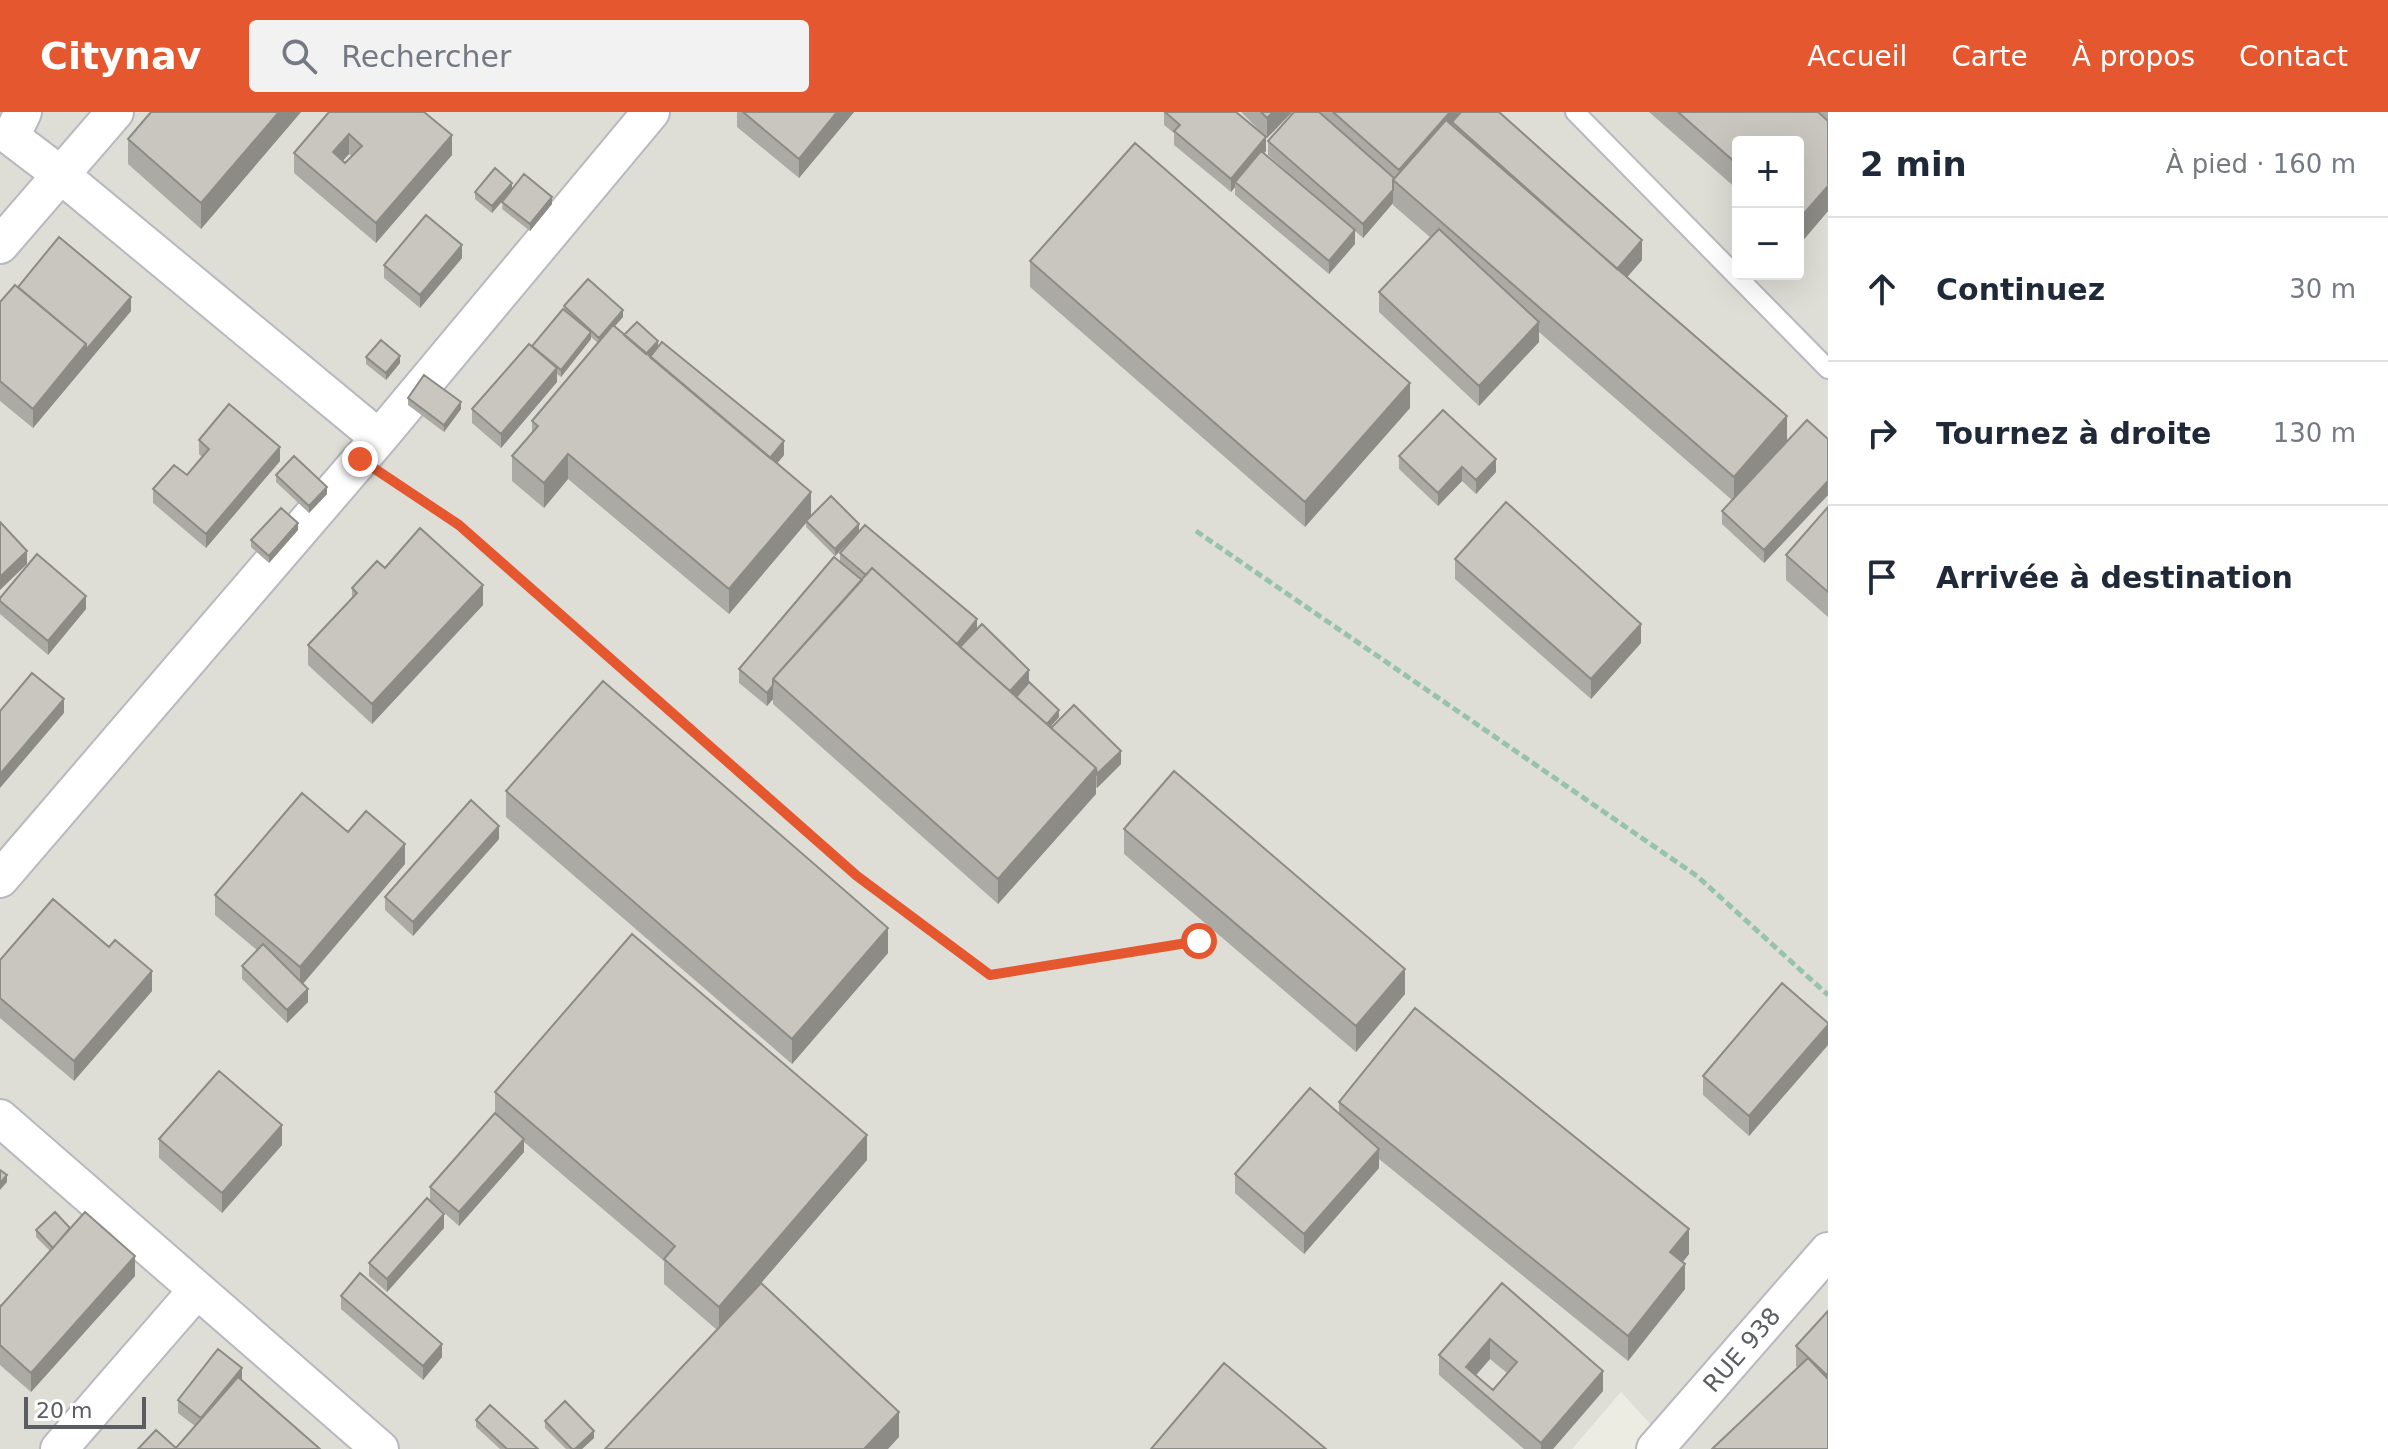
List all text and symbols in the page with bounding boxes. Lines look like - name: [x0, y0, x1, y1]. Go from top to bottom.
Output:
- search box: [249, 20, 809, 92]
- text: Citynav: [40, 34, 201, 78]
- icon: search: [277, 34, 321, 78]
- text: Rechercher: [341, 39, 511, 74]
- text: Accueil: [1807, 40, 1907, 73]
- text: Carte: [1951, 40, 2028, 73]
- text: À propos: [2072, 40, 2195, 73]
- text: Contact: [2239, 40, 2348, 73]
- map controls: [1732, 136, 1804, 280]
- button: +: [1732, 136, 1804, 208]
- text: 2 min: [1860, 144, 1967, 184]
- text: À pied · 160 m: [2166, 149, 2356, 179]
- button: −: [1732, 208, 1804, 280]
- icon: ahead: [1860, 267, 1904, 311]
- text: Continuez: [1936, 272, 2105, 307]
- text: 30 m: [2289, 274, 2356, 304]
- icon: right: [1860, 411, 1904, 455]
- text: Tournez à droite: [1936, 416, 2211, 451]
- text: 130 m: [2273, 418, 2356, 448]
- route end: [342, 441, 378, 477]
- icon: arrive: [1860, 555, 1904, 599]
- text: Arrivée à destination: [1936, 560, 2293, 595]
- route start: [1181, 923, 1217, 959]
- street label: RUE 938: [1698, 1302, 1786, 1398]
- scale bar: [24, 1393, 146, 1429]
- text: 20 m: [36, 1398, 92, 1423]

